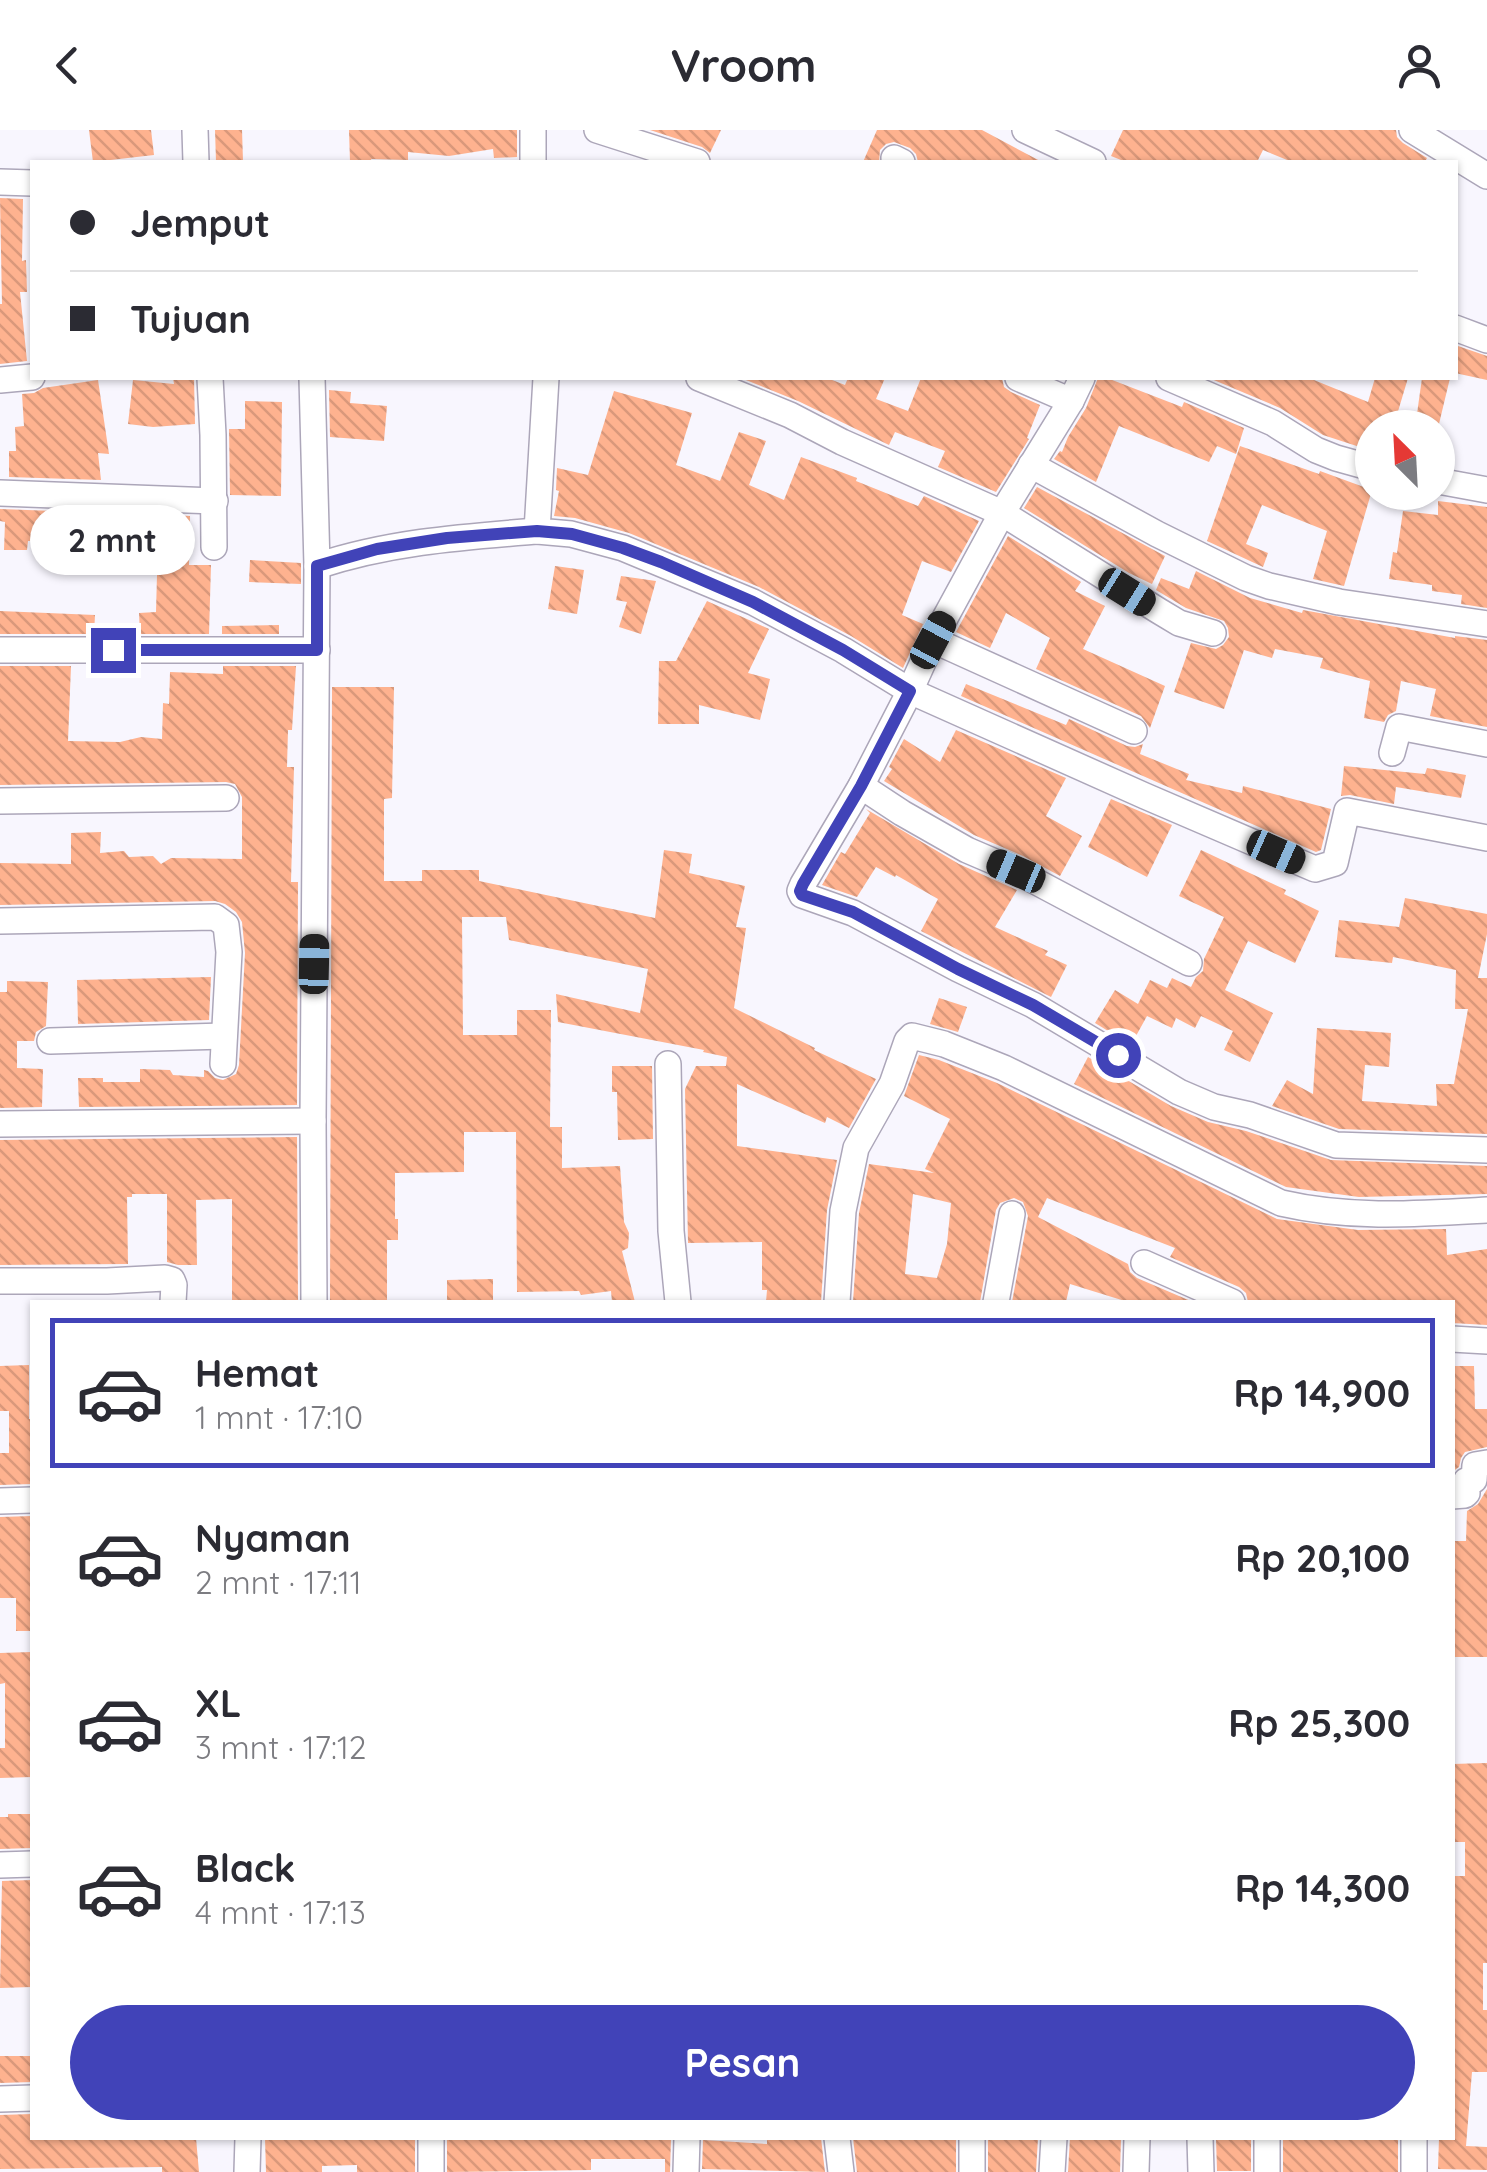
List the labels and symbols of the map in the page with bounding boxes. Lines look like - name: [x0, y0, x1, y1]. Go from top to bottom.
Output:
- north arrow: [1355, 410, 1455, 510]
- callout: 2 mnt: [31, 505, 196, 575]
- car: [1094, 563, 1160, 621]
- car: [906, 606, 960, 674]
- route end: [91, 628, 136, 673]
- car: [1242, 826, 1310, 878]
- car: [983, 845, 1049, 897]
- car: [298, 934, 330, 994]
- route start: [1096, 1033, 1141, 1078]

